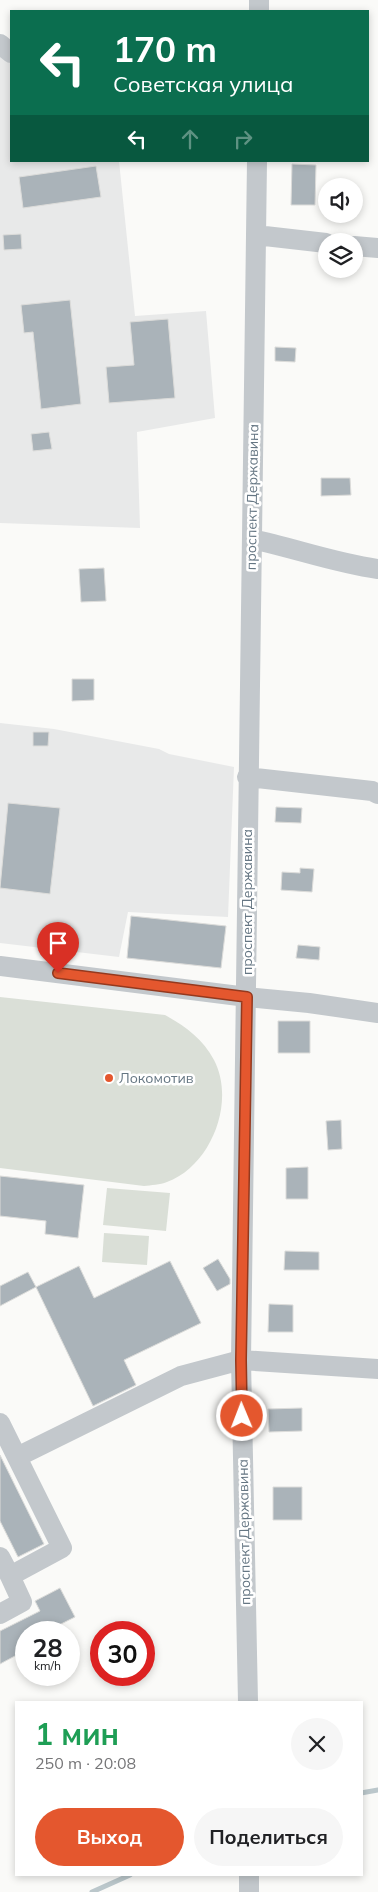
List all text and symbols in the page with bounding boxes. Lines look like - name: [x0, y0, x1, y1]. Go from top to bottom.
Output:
- text: 170 m: [113, 27, 217, 71]
- icon: left: [30, 30, 95, 95]
- text: Советская улица: [113, 70, 293, 98]
- icon: left: [123, 125, 151, 153]
- icon: ahead: [176, 125, 204, 153]
- icon: right: [229, 125, 257, 153]
- map controls: [318, 178, 363, 278]
- button: sound: [318, 178, 363, 223]
- button: layers: [318, 233, 363, 278]
- street label: проспект Державина: [242, 424, 262, 570]
- street label: проспект Державина: [238, 829, 256, 975]
- pin: [37, 922, 79, 973]
- icon: arrive: [44, 929, 72, 957]
- place label: Локомотив: [119, 1069, 194, 1087]
- marker: Локомотив: [103, 1072, 115, 1084]
- position arrow: [215, 1389, 267, 1441]
- street label: проспект Державина: [234, 1459, 254, 1605]
- speed limit sign: 30: [90, 1621, 155, 1686]
- text: 28: [32, 1632, 63, 1663]
- text: km/h: [34, 1658, 61, 1673]
- text: 1 мин: [35, 1715, 119, 1753]
- button: close: [291, 1718, 343, 1770]
- text: 250 m · 20:08: [35, 1753, 136, 1773]
- button: Выход: [35, 1808, 184, 1866]
- button: Поделиться: [194, 1808, 343, 1866]

